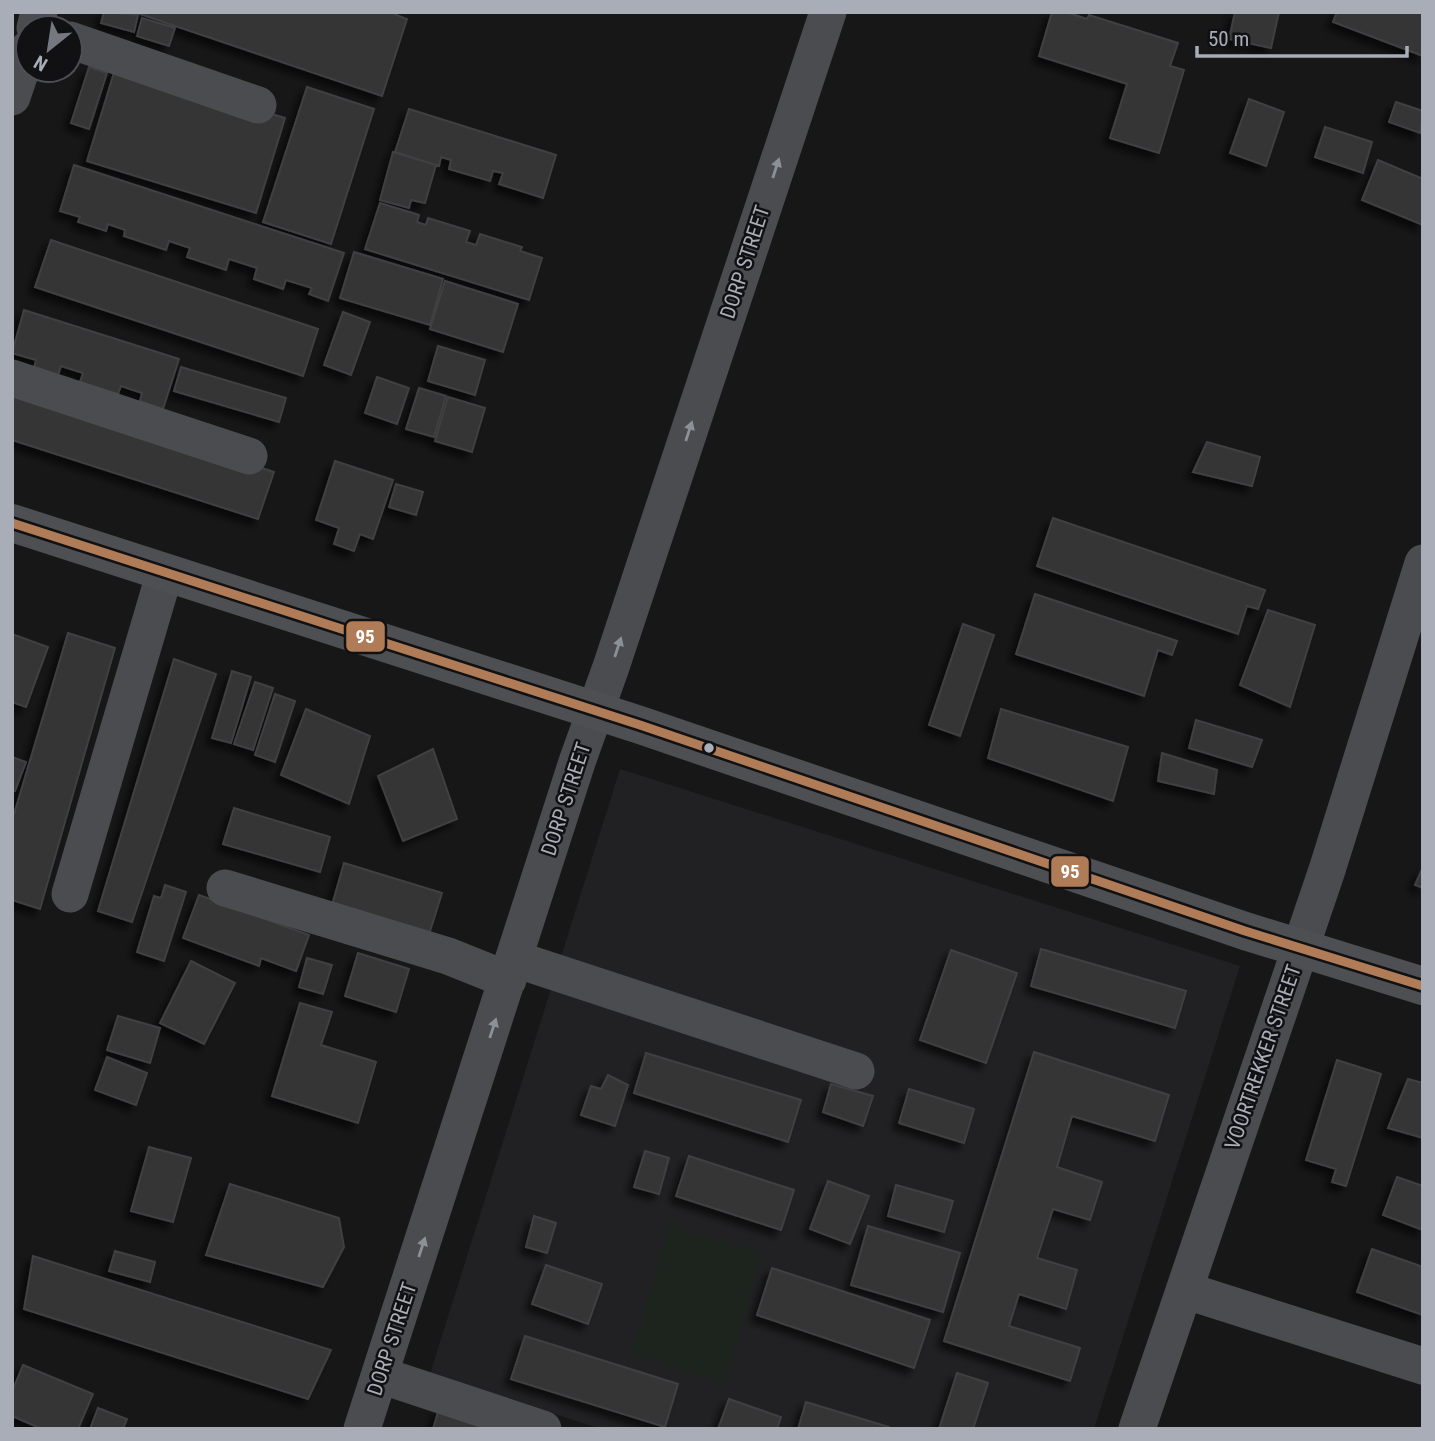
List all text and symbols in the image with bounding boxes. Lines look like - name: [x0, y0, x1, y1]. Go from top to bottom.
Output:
- north arrow: [14, 14, 84, 84]
- scale bar: [1197, 14, 1407, 58]
- text: 50 m: [1208, 27, 1249, 51]
- text: N: [30, 50, 52, 76]
- one-way arrow: [771, 158, 782, 179]
- street label: DORP STREET: [715, 203, 775, 321]
- one-way arrow: [685, 420, 695, 441]
- line badge: 95: [345, 620, 386, 653]
- text: 95: [355, 625, 375, 648]
- one-way arrow: [613, 636, 624, 657]
- street label: DORP STREET: [536, 740, 596, 858]
- unlabelled marker: [702, 741, 716, 755]
- line badge: 95: [1050, 855, 1090, 888]
- text: 95: [1060, 860, 1080, 883]
- street label: VOORTREKKER STREET: [1220, 961, 1306, 1153]
- one-way arrow: [488, 1018, 498, 1039]
- one-way arrow: [417, 1237, 427, 1258]
- street label: DORP STREET: [362, 1280, 422, 1398]

